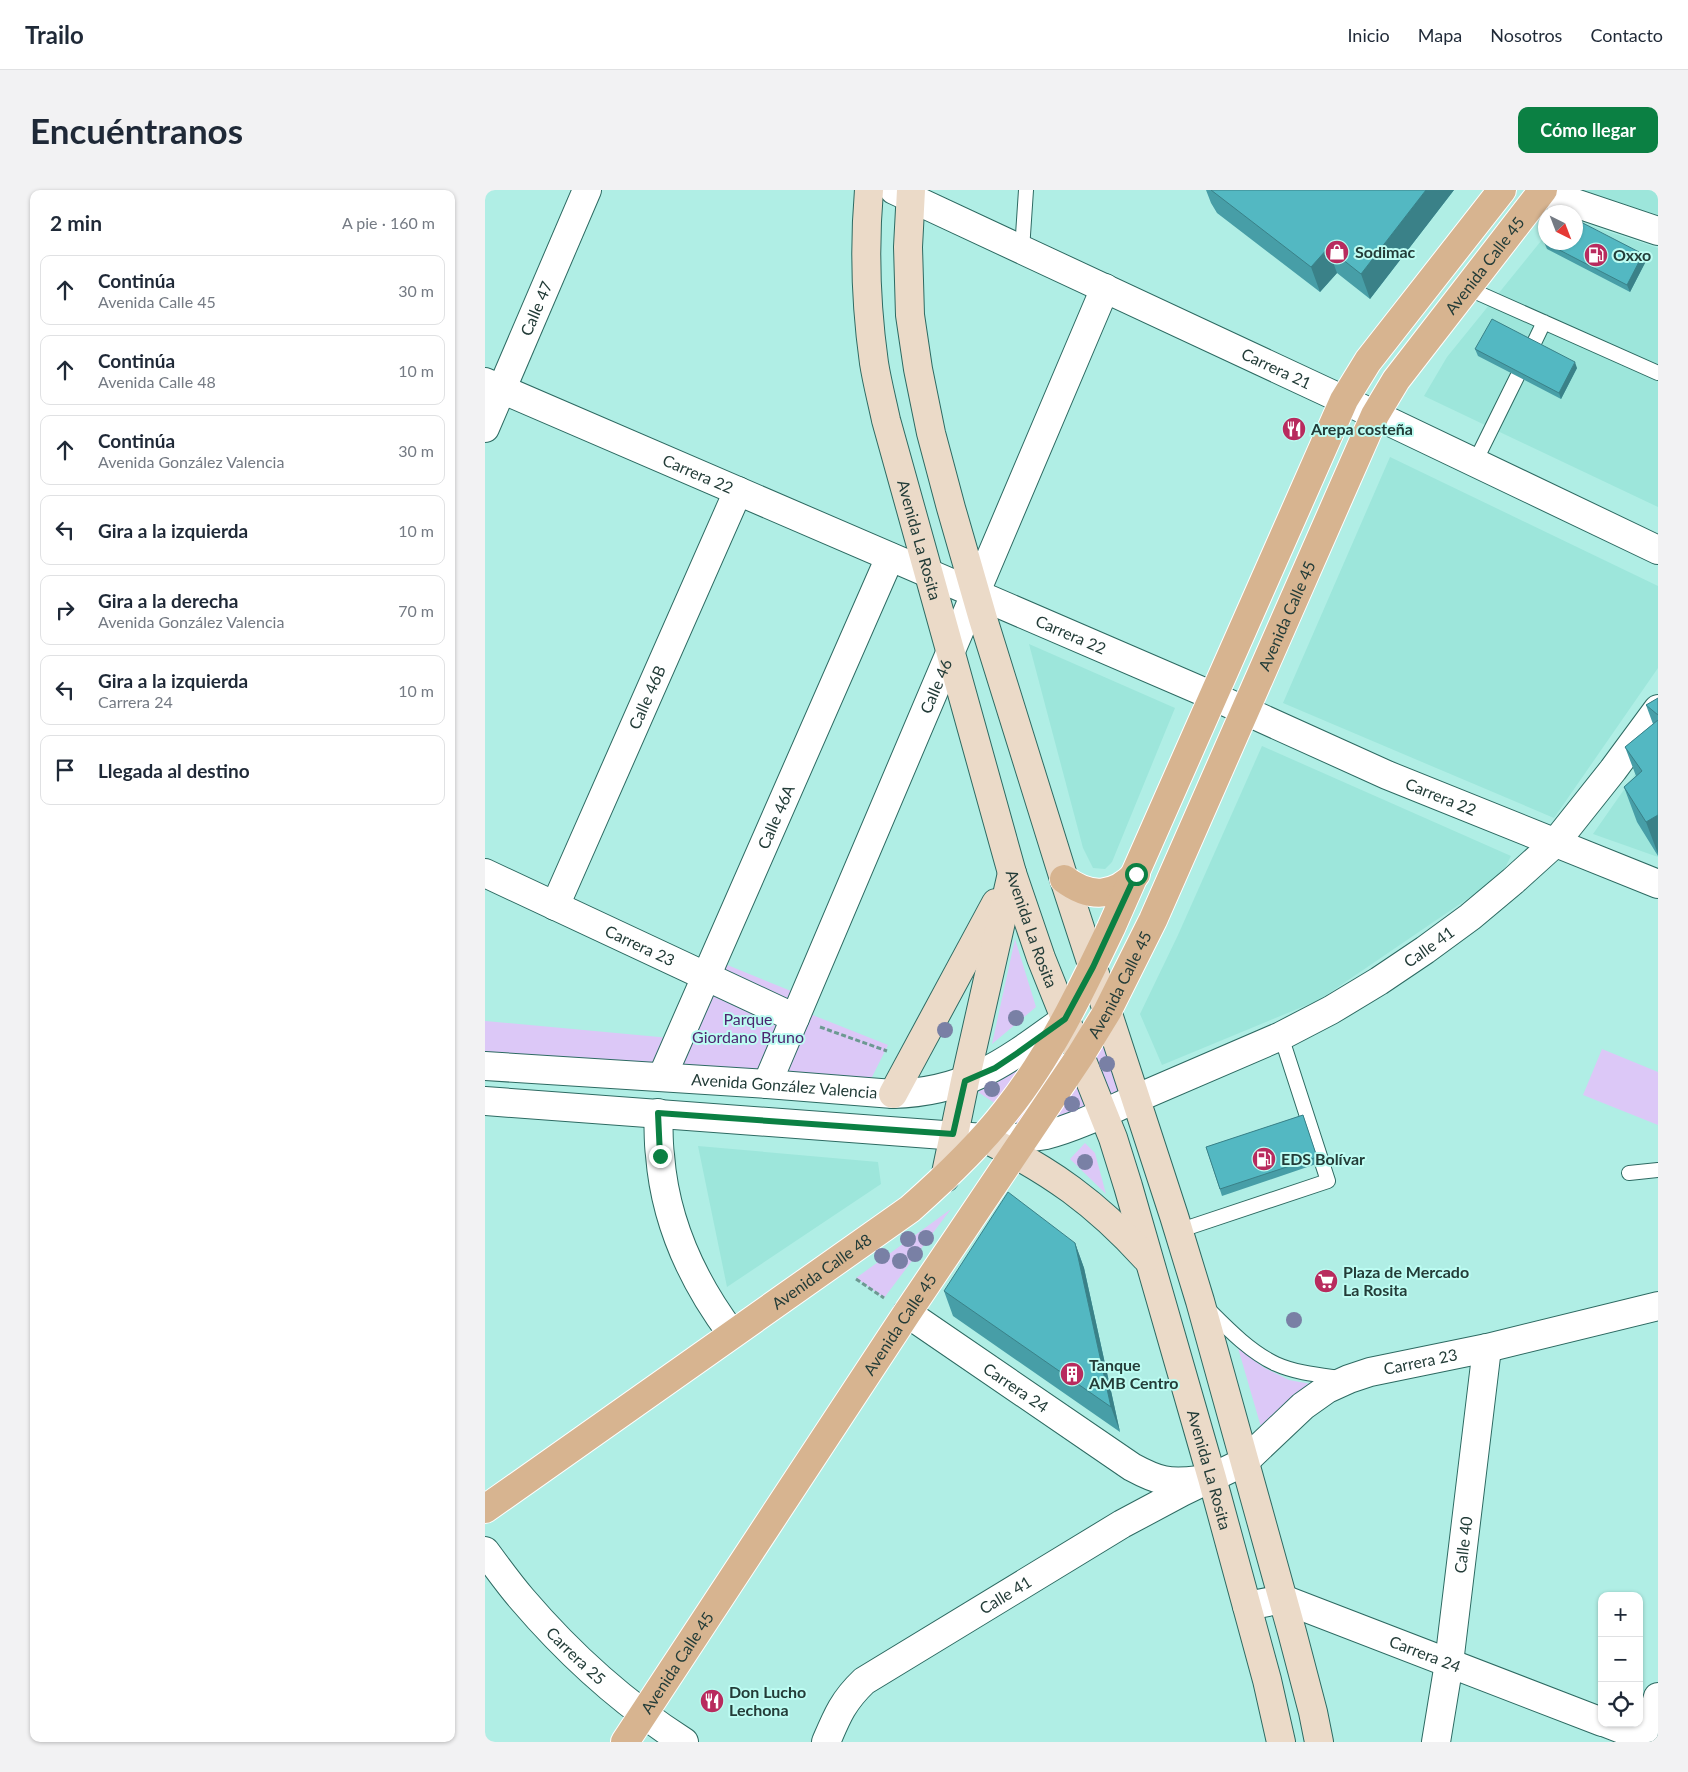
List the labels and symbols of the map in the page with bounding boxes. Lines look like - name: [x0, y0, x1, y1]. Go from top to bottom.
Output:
- north arrow: [1538, 205, 1583, 250]
- street label: Avenida Calle 45: [1441, 213, 1528, 318]
- shop icon: Sodimac: [1324, 239, 1350, 265]
- place label: Sodimac: [1355, 242, 1416, 261]
- fuel station icon: Oxxo: [1583, 242, 1609, 268]
- place label: Oxxo: [1613, 245, 1651, 264]
- street label: Calle 47: [516, 278, 556, 338]
- street label: Carrera 21: [1239, 344, 1315, 392]
- restaurant icon: Arepa costeña: [1281, 416, 1307, 442]
- place label: Arepa costeña: [1310, 419, 1413, 438]
- street label: Carrera 22: [660, 450, 736, 497]
- street label: Avenida La Rosita: [894, 477, 946, 602]
- street label: Avenida Calle 45: [1254, 558, 1319, 673]
- street label: Carrera 22: [1033, 611, 1109, 658]
- street label: Calle 46: [915, 656, 955, 716]
- street label: Calle 46B: [624, 662, 669, 732]
- street label: Carrera 22: [1403, 773, 1479, 819]
- street label: Calle 46A: [753, 782, 798, 852]
- route start: [1125, 863, 1148, 886]
- street label: Avenida La Rosita: [1003, 867, 1062, 990]
- street label: Carrera 23: [602, 921, 678, 969]
- street label: Calle 41: [1400, 922, 1458, 971]
- street label: Avenida Calle 45: [1083, 928, 1155, 1041]
- park label: Parque Giordano Bruno: [692, 1009, 804, 1046]
- street label: Avenida González Valencia: [691, 1069, 878, 1102]
- route end: [649, 1145, 672, 1168]
- fuel station icon: EDS Bolívar: [1251, 1146, 1277, 1172]
- place label: EDS Bolívar: [1281, 1149, 1365, 1168]
- street label: Avenida Calle 48: [768, 1229, 875, 1313]
- place label: Plaza de Mercado La Rosita: [1343, 1262, 1469, 1299]
- supermarket icon: Plaza de Mercado La Rosita: [1313, 1268, 1339, 1294]
- street label: Avenida Calle 45: [859, 1270, 940, 1378]
- street label: Carrera 23: [1382, 1344, 1459, 1378]
- place label: Tanque AMB Centro: [1088, 1355, 1178, 1392]
- street label: Carrera 24: [980, 1358, 1052, 1416]
- building icon: Tanque AMB Centro: [1059, 1361, 1085, 1387]
- street label: Avenida La Rosita: [1184, 1407, 1236, 1532]
- street label: Calle 40: [1450, 1515, 1476, 1574]
- street label: Calle 41: [976, 1572, 1035, 1618]
- street label: Avenida Calle 45: [636, 1608, 717, 1717]
- street label: Carrera 25: [543, 1623, 610, 1688]
- street label: Carrera 24: [1387, 1631, 1464, 1676]
- place label: Don Lucho Lechona: [729, 1682, 806, 1719]
- restaurant icon: Don Lucho Lechona: [699, 1688, 725, 1714]

